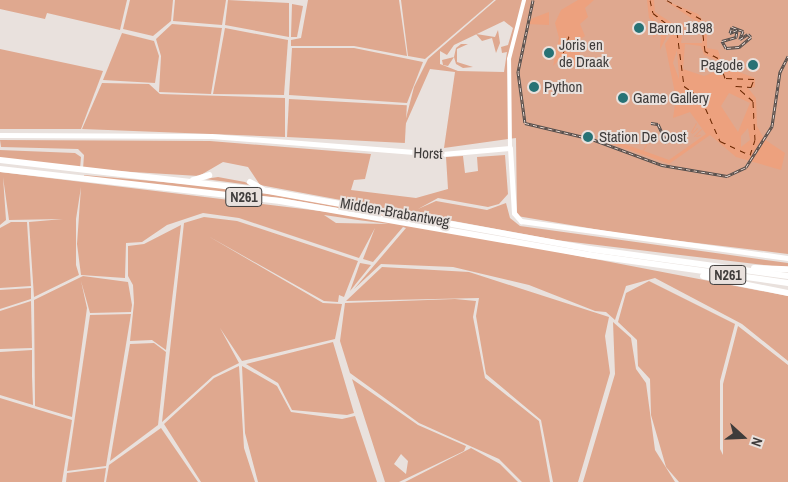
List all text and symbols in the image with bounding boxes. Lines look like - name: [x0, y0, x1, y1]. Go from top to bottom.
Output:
- place label: Baron 1898: [649, 19, 713, 37]
- marker: Baron 1898: [633, 22, 645, 34]
- place label: Joris en de Draak: [559, 35, 609, 70]
- marker: Joris en de Draak: [543, 47, 555, 59]
- place label: Pagode: [701, 56, 743, 74]
- marker: Pagode: [747, 59, 759, 71]
- place label: Python: [544, 78, 582, 96]
- marker: Python: [528, 81, 540, 93]
- place label: Game Gallery: [633, 89, 709, 107]
- marker: Game Gallery: [617, 92, 629, 104]
- place label: Station De Oost: [599, 128, 687, 146]
- marker: Station De Oost: [581, 130, 595, 144]
- street label: Horst: [413, 143, 443, 163]
- road number: N261: [225, 186, 263, 208]
- street label: Midden-Brabantweg: [339, 194, 451, 230]
- road number: N261: [709, 264, 747, 286]
- north arrow: [718, 412, 768, 462]
- text: N: [747, 435, 767, 449]

